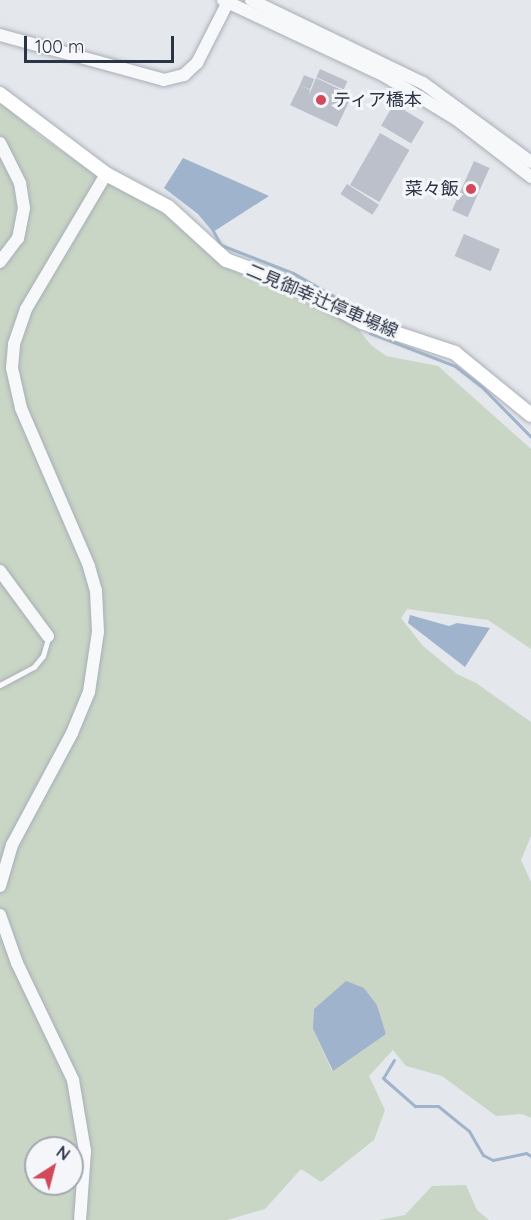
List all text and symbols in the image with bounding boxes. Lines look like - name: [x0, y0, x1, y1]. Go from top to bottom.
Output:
- scale bar: [27, 24, 177, 62]
- text: 100 m: [35, 35, 84, 58]
- place label: ティア橋本: [333, 89, 423, 111]
- marker: ティア橋本: [314, 93, 328, 107]
- place label: 菜々飯: [405, 178, 459, 200]
- marker: 菜々飯: [464, 182, 478, 196]
- street label: 二見御幸辻停車場線: [243, 259, 401, 343]
- north arrow: [24, 1136, 84, 1196]
- text: N: [53, 1142, 74, 1165]

